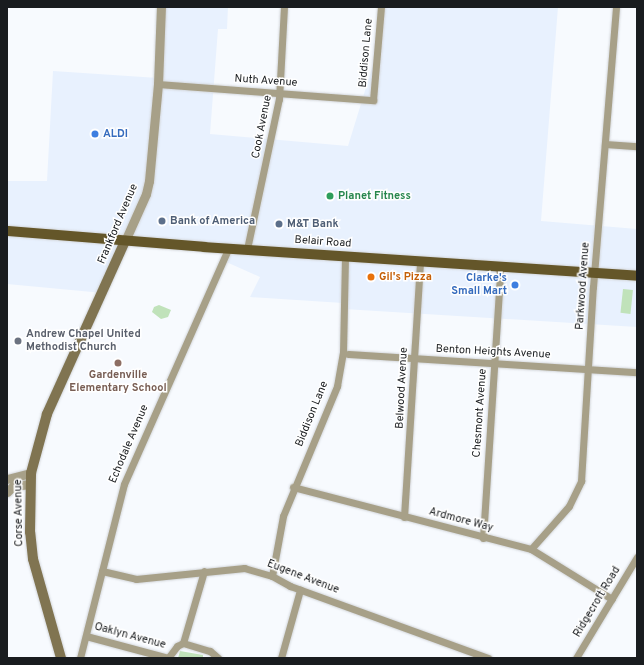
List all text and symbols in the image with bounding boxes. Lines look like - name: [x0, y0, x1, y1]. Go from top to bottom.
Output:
- street label: Biddison Lane: [356, 18, 376, 88]
- street label: Nuth Avenue: [234, 72, 298, 90]
- street label: Cook Avenue: [249, 94, 275, 160]
- place label: ALDI: [103, 127, 128, 141]
- marker: ALDI: [90, 129, 100, 139]
- street label: Frankford Avenue: [95, 182, 141, 266]
- place label: Planet Fitness: [338, 189, 411, 203]
- marker: Planet Fitness: [325, 191, 335, 201]
- place label: Bank of America: [170, 214, 256, 228]
- marker: Bank of America: [157, 216, 167, 226]
- place label: M&T Bank: [287, 217, 339, 231]
- marker: M&T Bank: [274, 219, 284, 229]
- street label: Belair Road: [294, 233, 352, 251]
- street label: Parkwood Avenue: [573, 241, 593, 331]
- place label: Gil's Pizza: [379, 270, 432, 284]
- marker: Gil's Pizza: [366, 272, 376, 282]
- place label: Clarke's Small Mart: [451, 272, 507, 298]
- marker: Clarke's Small Mart: [510, 280, 520, 290]
- place label: Andrew Chapel United Methodist Church: [26, 328, 141, 354]
- marker: Andrew Chapel United Methodist Church: [13, 336, 23, 346]
- street label: Benton Heights Avenue: [435, 342, 551, 362]
- street label: Belwood Avenue: [393, 347, 411, 429]
- marker: Gardenville Elementary School: [113, 358, 123, 368]
- street label: Chesmont Avenue: [470, 368, 490, 458]
- place label: Gardenville Elementary School: [69, 369, 167, 395]
- street label: Biddison Lane: [293, 379, 331, 449]
- street label: Echodale Avenue: [106, 403, 152, 485]
- street label: Corse Avenue: [12, 479, 26, 547]
- street label: Ardmore Way: [427, 505, 495, 535]
- street label: Eugene Avenue: [265, 557, 341, 597]
- street label: Ridgecroft Road: [571, 564, 623, 640]
- street label: Oaklyn Avenue: [93, 620, 167, 652]

